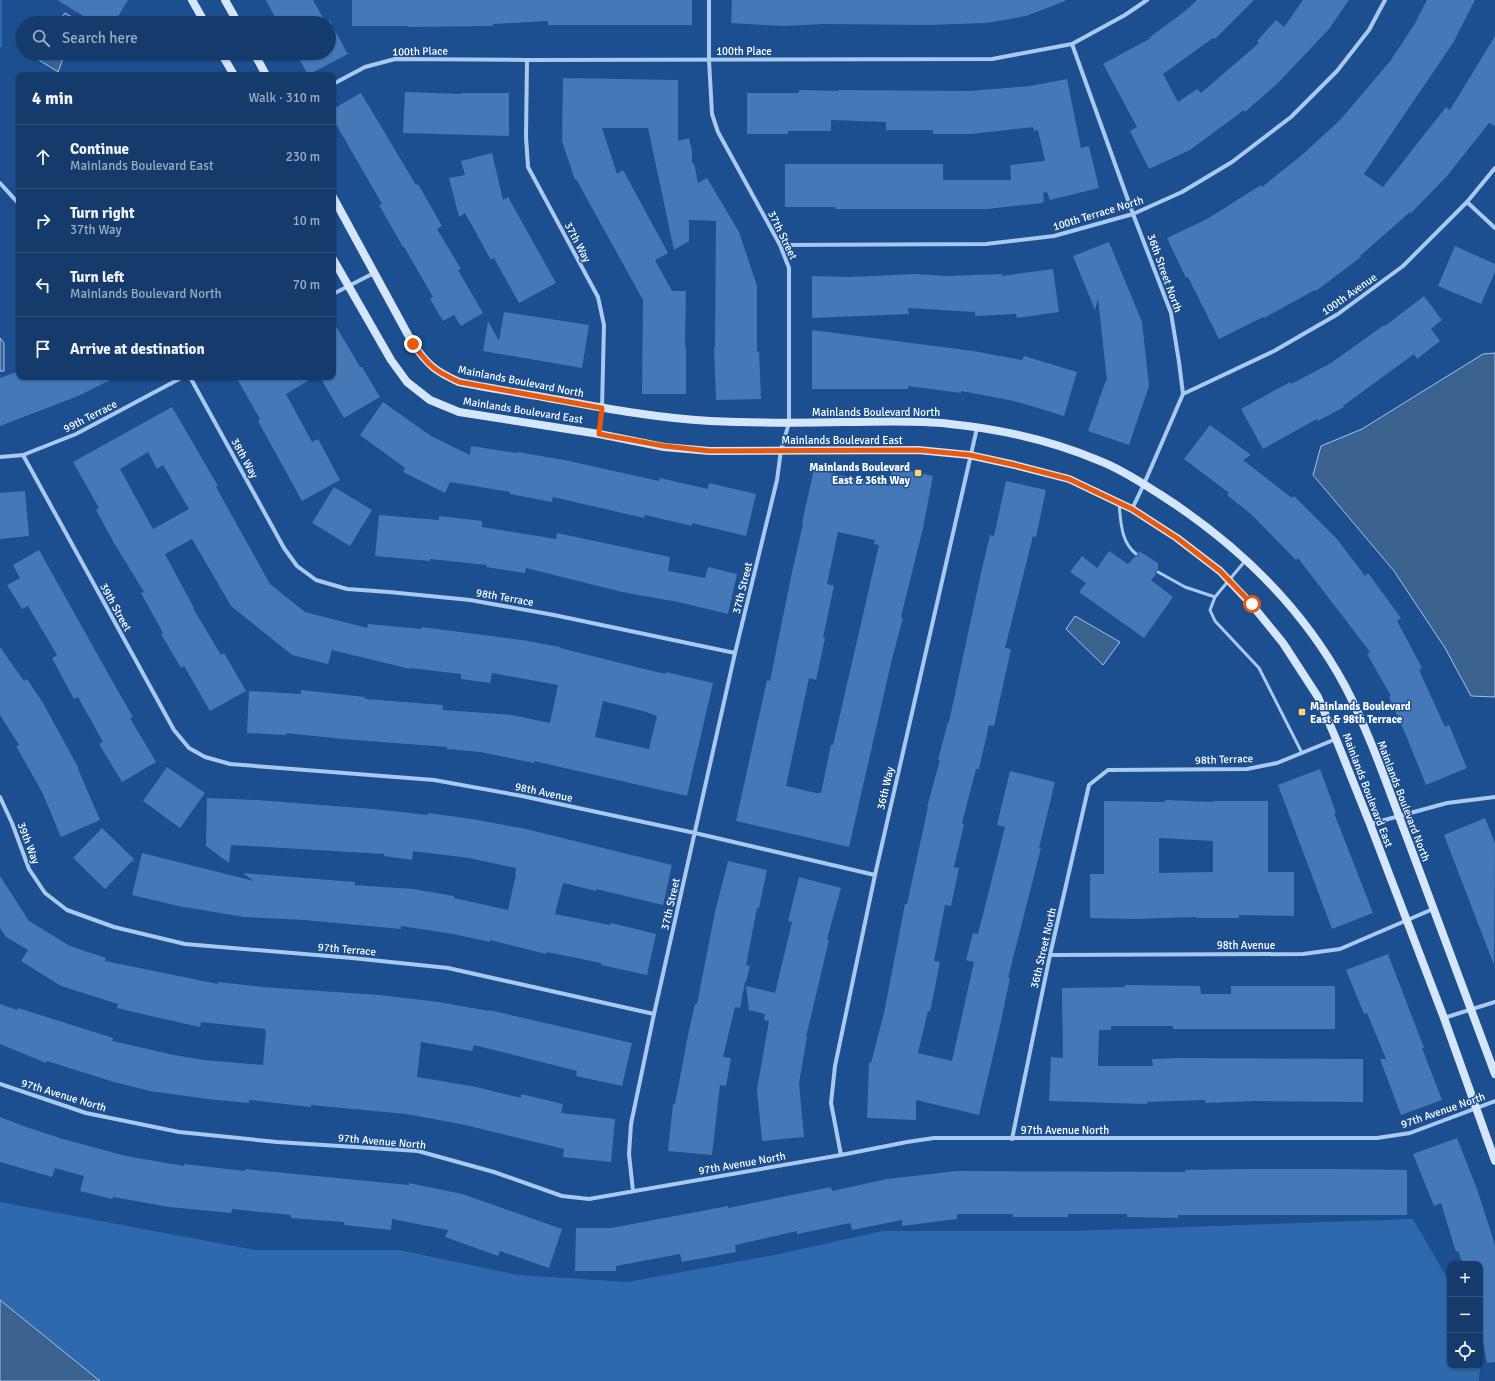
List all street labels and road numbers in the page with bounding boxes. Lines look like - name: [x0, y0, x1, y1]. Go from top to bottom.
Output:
- street label: 100th Place: [392, 45, 448, 58]
- street label: 100th Place: [716, 45, 772, 58]
- street label: 100th Terrace North: [1051, 194, 1145, 233]
- street label: 37th Street: [765, 209, 800, 262]
- street label: 37th Way: [562, 220, 594, 265]
- street label: 36th Street North: [1144, 232, 1185, 314]
- street label: 100th Avenue: [1319, 271, 1379, 318]
- street label: Mainlands Boulevard North: [457, 363, 585, 400]
- street label: Mainlands Boulevard East: [462, 395, 584, 426]
- street label: 99th Terrace: [61, 397, 119, 435]
- street label: Mainlands Boulevard North: [812, 406, 940, 419]
- street label: Mainlands Boulevard East: [781, 434, 903, 447]
- street label: 38th Way: [228, 436, 261, 481]
- street label: 37th Street: [730, 561, 755, 615]
- street label: 39th Street: [97, 581, 134, 634]
- street label: 98th Terrace: [475, 586, 535, 609]
- street label: Mainlands Boulevard East: [1340, 731, 1395, 849]
- street label: Mainlands Boulevard North: [1374, 739, 1433, 863]
- street label: 98th Terrace: [1195, 752, 1253, 767]
- street label: 36th Way: [874, 765, 897, 811]
- street label: 98th Avenue: [514, 780, 574, 805]
- street label: 39th Way: [15, 820, 43, 867]
- street label: 37th Street: [658, 877, 683, 931]
- street label: 36th Street North: [1028, 906, 1059, 990]
- street label: 98th Avenue: [1217, 939, 1275, 952]
- street label: 97th Terrace: [317, 940, 377, 959]
- street label: 97th Avenue North: [20, 1076, 108, 1115]
- street label: 97th Avenue North: [1399, 1090, 1487, 1131]
- street label: 97th Avenue North: [1021, 1124, 1109, 1137]
- street label: 97th Avenue North: [337, 1131, 427, 1152]
- street label: 97th Avenue North: [697, 1149, 787, 1178]

